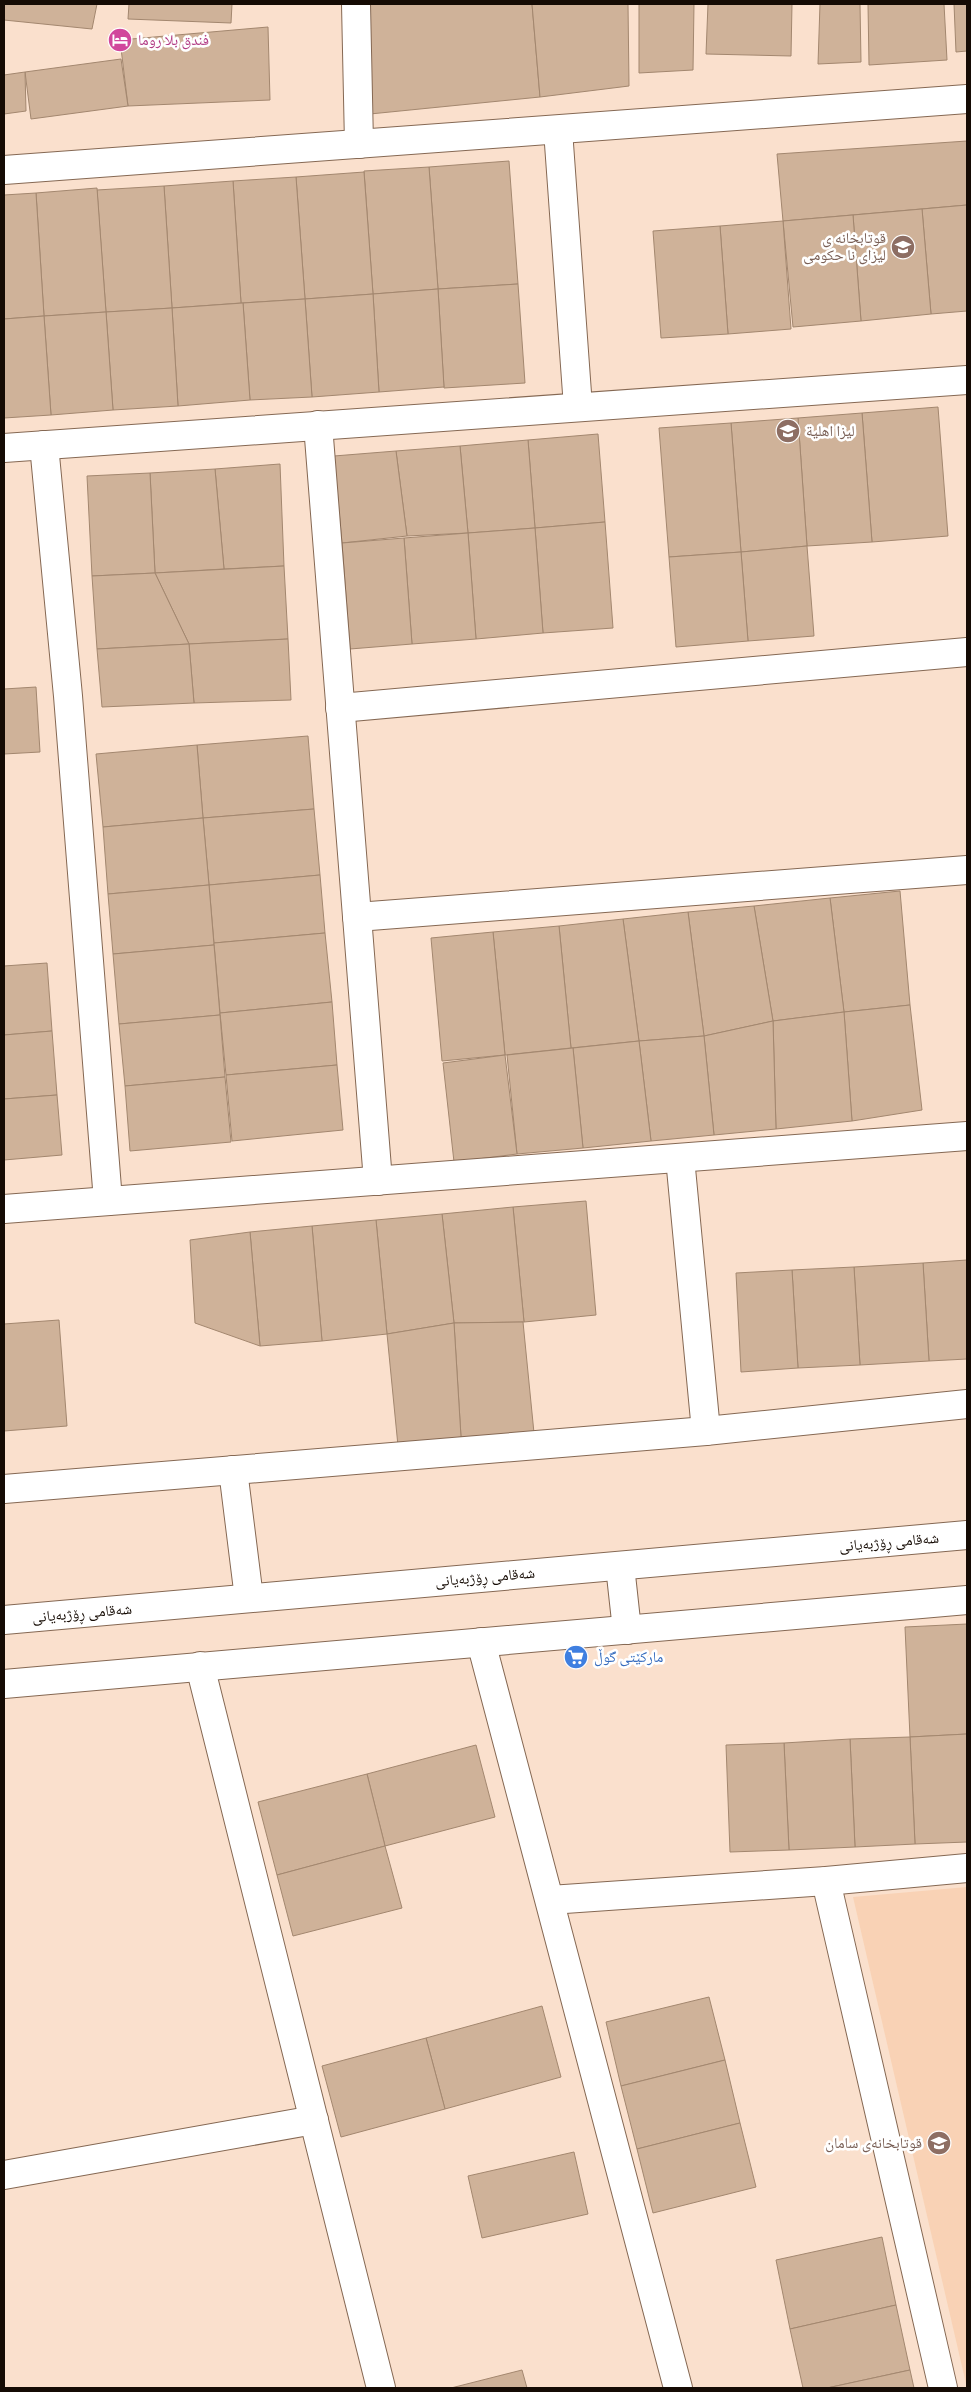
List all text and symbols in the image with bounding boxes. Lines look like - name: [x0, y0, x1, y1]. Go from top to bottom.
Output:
- hotel icon: فندق بلا روما: [107, 27, 133, 53]
- place label: فندق بلا روما: [138, 31, 209, 50]
- place label: قوتابخانه ى ليزاى نا حكومى: [803, 229, 886, 265]
- school or university icon: قوتابخانه ى ليزاى نا حكومى: [890, 234, 916, 260]
- school or university icon: ليزا اهلية: [775, 418, 801, 444]
- place label: ليزا اهلية: [806, 422, 855, 440]
- street label: شەقامی ڕۆژبەیانی: [838, 1529, 940, 1559]
- street label: شەقامی ڕۆژبەیانی: [434, 1564, 536, 1594]
- street label: شەقامی ڕۆژبەیانی: [31, 1600, 133, 1630]
- supermarket icon: مارکێتی گوڵ: [563, 1644, 589, 1670]
- place label: مارکێتی گوڵ: [594, 1648, 663, 1667]
- school or university icon: قوتابخانەی سامان: [926, 2130, 952, 2156]
- place label: قوتابخانەی سامان: [825, 2134, 922, 2153]

